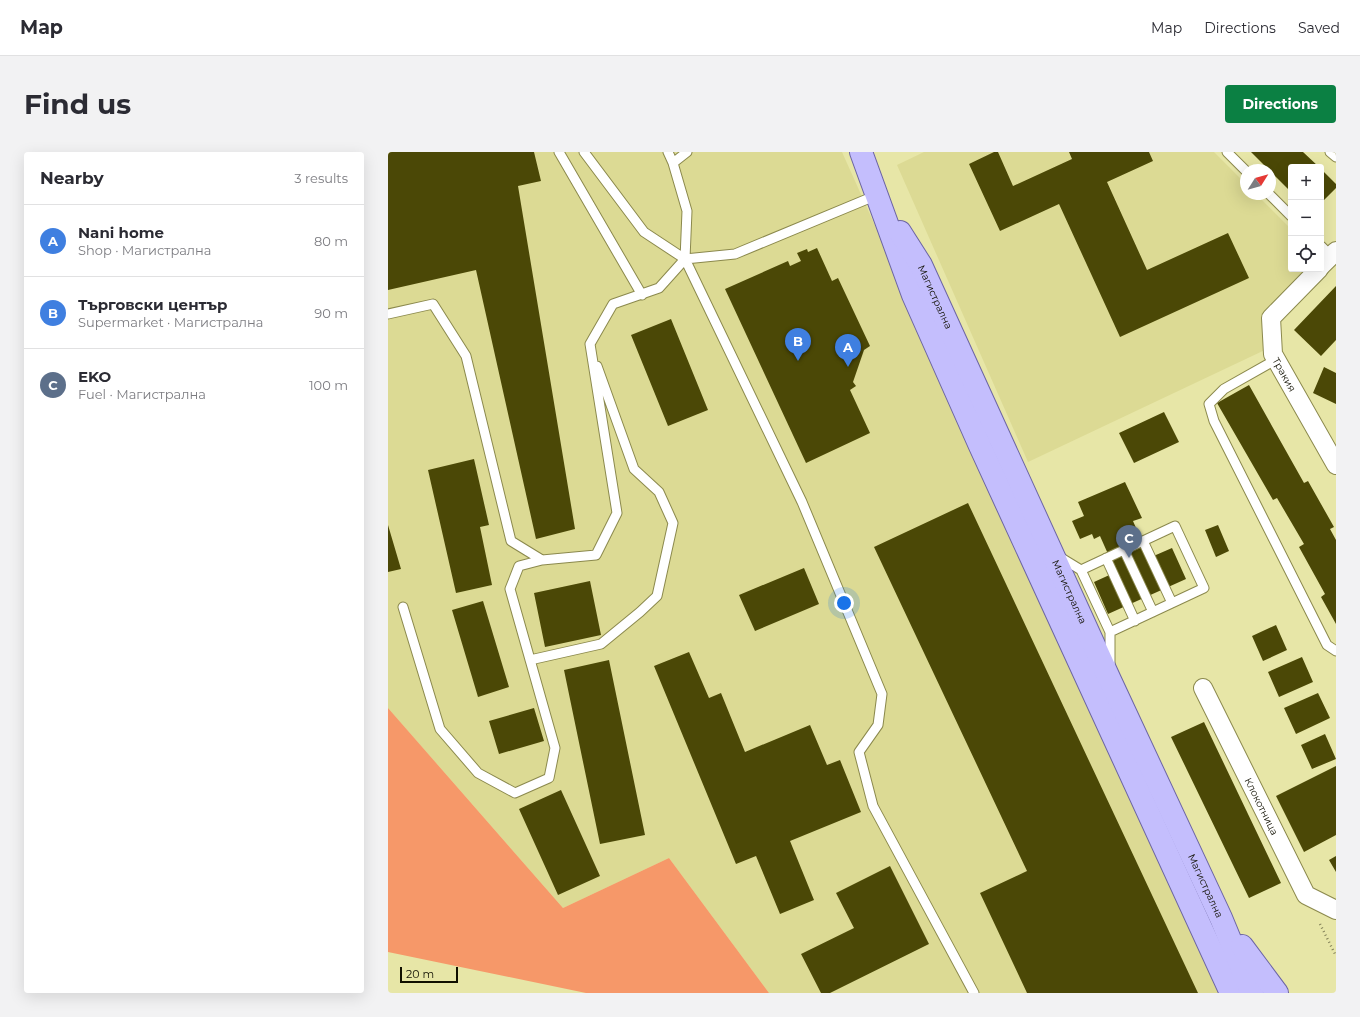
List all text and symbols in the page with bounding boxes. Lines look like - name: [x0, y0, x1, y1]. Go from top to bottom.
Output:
- text: Map: [20, 16, 63, 39]
- text: Map: [1151, 19, 1182, 37]
- text: Directions: [1204, 19, 1276, 37]
- text: Saved: [1298, 19, 1340, 37]
- button: Directions: [1225, 85, 1336, 123]
- text: Find us: [24, 87, 131, 121]
- north arrow: [1240, 164, 1276, 200]
- map controls: [1288, 164, 1324, 272]
- button: +: [1288, 164, 1324, 200]
- text: Nearby: [40, 168, 104, 188]
- text: 3 results: [294, 170, 348, 186]
- button: −: [1288, 200, 1324, 236]
- text: Nani home: [78, 223, 164, 242]
- text: A: [48, 233, 58, 249]
- text: 80 m: [314, 233, 348, 249]
- button: locate: [1288, 236, 1324, 272]
- text: Shop · Магистрална: [78, 242, 211, 258]
- street label: Магистрална: [915, 263, 955, 331]
- text: Търговски център: [78, 295, 227, 314]
- text: B: [48, 305, 58, 321]
- text: 90 m: [314, 305, 348, 321]
- text: Supermarket · Магистрална: [78, 314, 263, 330]
- pin: B: [785, 328, 811, 361]
- pin: A: [835, 334, 861, 367]
- street label: Тракия: [1269, 355, 1299, 394]
- text: EKO: [78, 367, 111, 386]
- text: C: [48, 377, 58, 393]
- text: 100 m: [309, 377, 348, 393]
- text: Fuel · Магистрална: [78, 386, 206, 402]
- pin: C: [1116, 525, 1142, 558]
- street label: Магистрална: [1049, 558, 1090, 626]
- your location: [834, 593, 854, 613]
- street label: Клокотница: [1242, 776, 1281, 837]
- street label: Магистрална: [1185, 852, 1226, 920]
- scale bar: [400, 965, 458, 984]
- text: 20 m: [406, 967, 434, 981]

